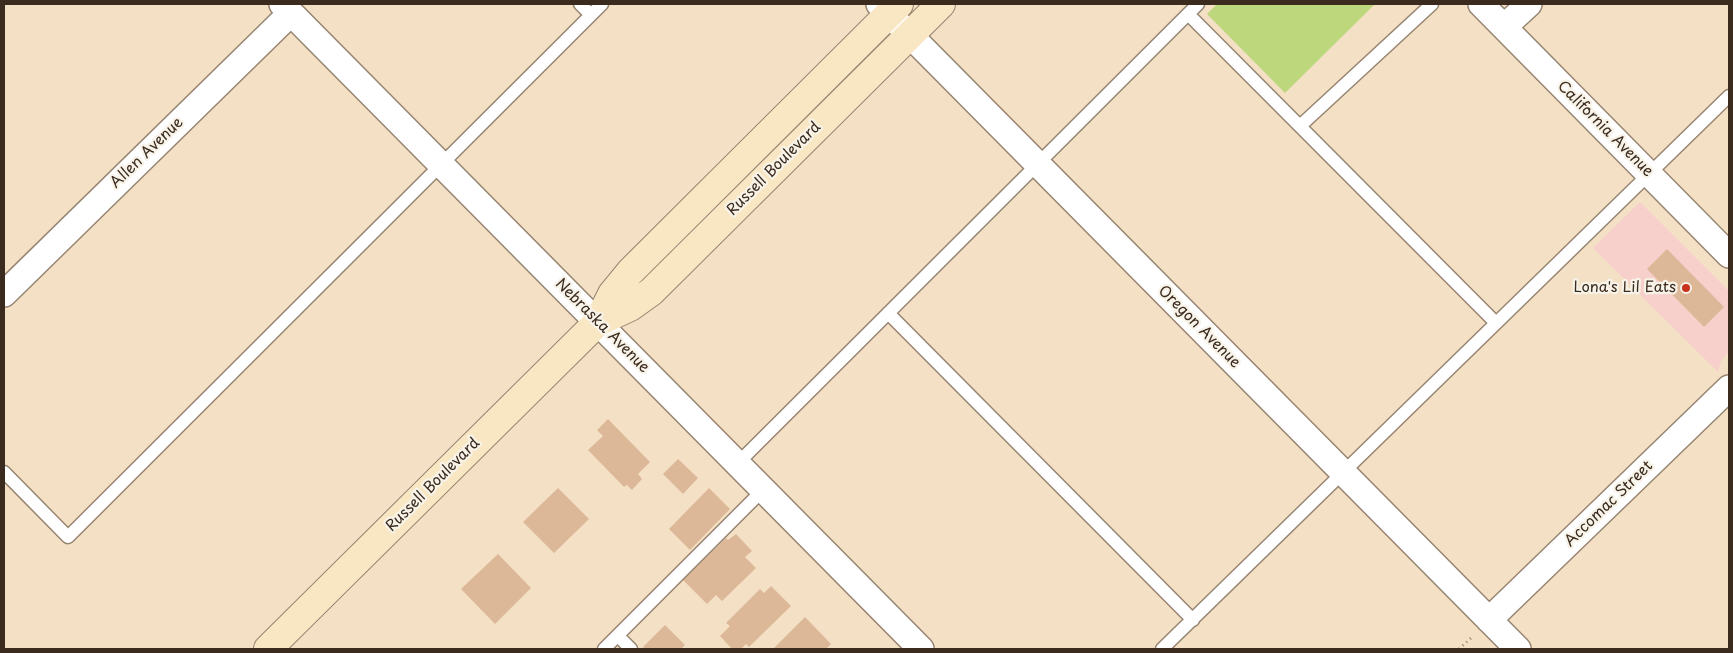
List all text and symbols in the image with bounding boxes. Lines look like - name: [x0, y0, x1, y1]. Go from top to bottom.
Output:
- street label: California Avenue: [1553, 77, 1657, 181]
- street label: Allen Avenue: [107, 114, 187, 192]
- street label: Russell Boulevard: [723, 118, 825, 220]
- street label: Nebraska Avenue: [551, 275, 653, 377]
- place label: Lona's Lil Eats: [1573, 279, 1676, 297]
- street label: Oregon Avenue: [1154, 282, 1244, 372]
- marker: Lona's Lil Eats: [1680, 282, 1692, 294]
- street label: Russell Boulevard: [382, 434, 484, 536]
- street label: Accomac Street: [1561, 457, 1657, 551]

